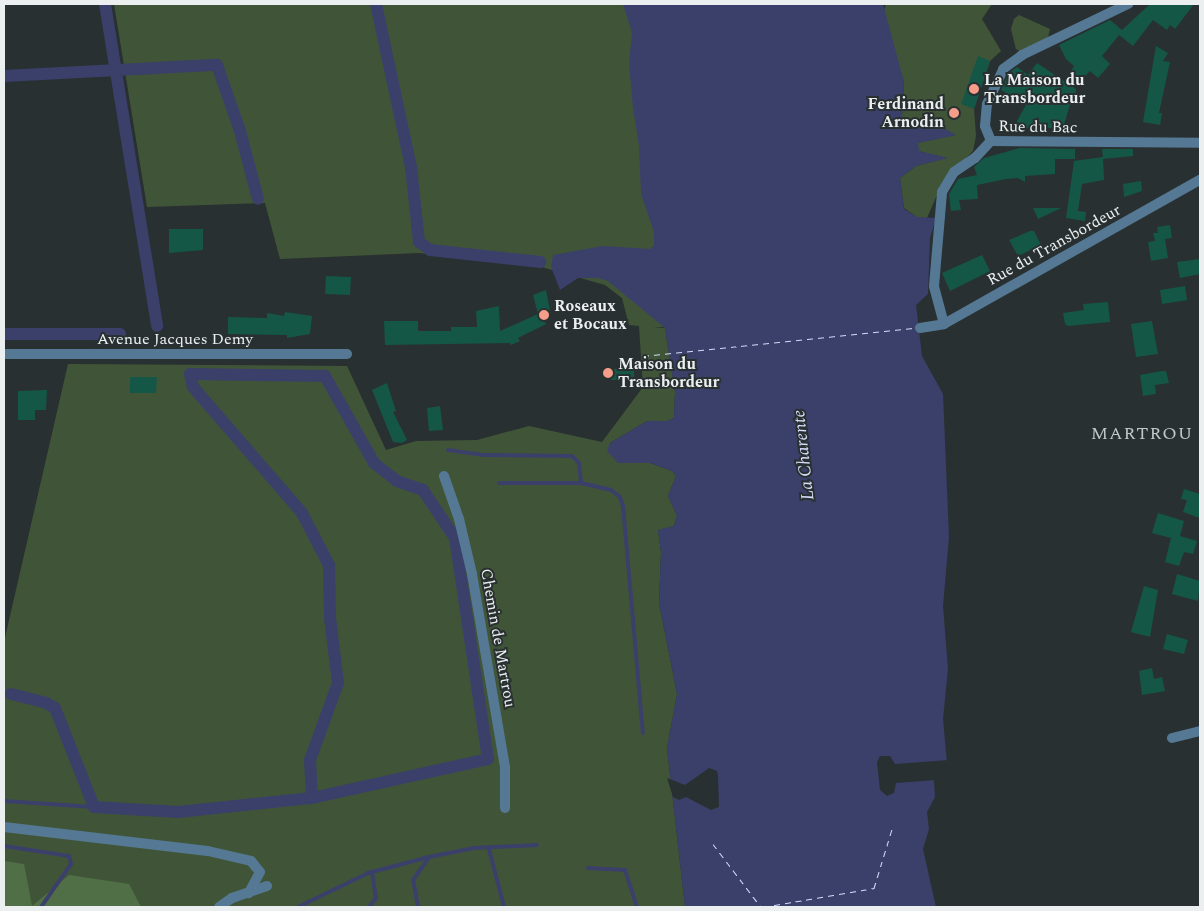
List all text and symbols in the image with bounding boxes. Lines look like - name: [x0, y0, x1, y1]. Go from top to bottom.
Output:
- place label: La Maison du Transbordeur: [984, 70, 1085, 108]
- marker: La Maison du Transbordeur: [968, 83, 980, 95]
- place label: Ferdinand Arnodin: [867, 94, 944, 132]
- marker: Ferdinand Arnodin: [948, 107, 960, 119]
- street label: Rue du Bac: [998, 117, 1078, 137]
- street label: Rue du Transbordeur: [984, 200, 1124, 290]
- place label: Roseaux et Bocaux: [554, 296, 627, 334]
- marker: Roseaux et Bocaux: [538, 309, 550, 321]
- street label: Avenue Jacques Demy: [97, 329, 253, 349]
- place label: Maison du Transbordeur: [618, 354, 719, 392]
- marker: Maison du Transbordeur: [602, 367, 614, 379]
- water label: La Charente: [788, 409, 820, 501]
- district label: MARTROU: [1090, 423, 1194, 445]
- street label: Chemin de Martrou: [476, 567, 520, 709]

